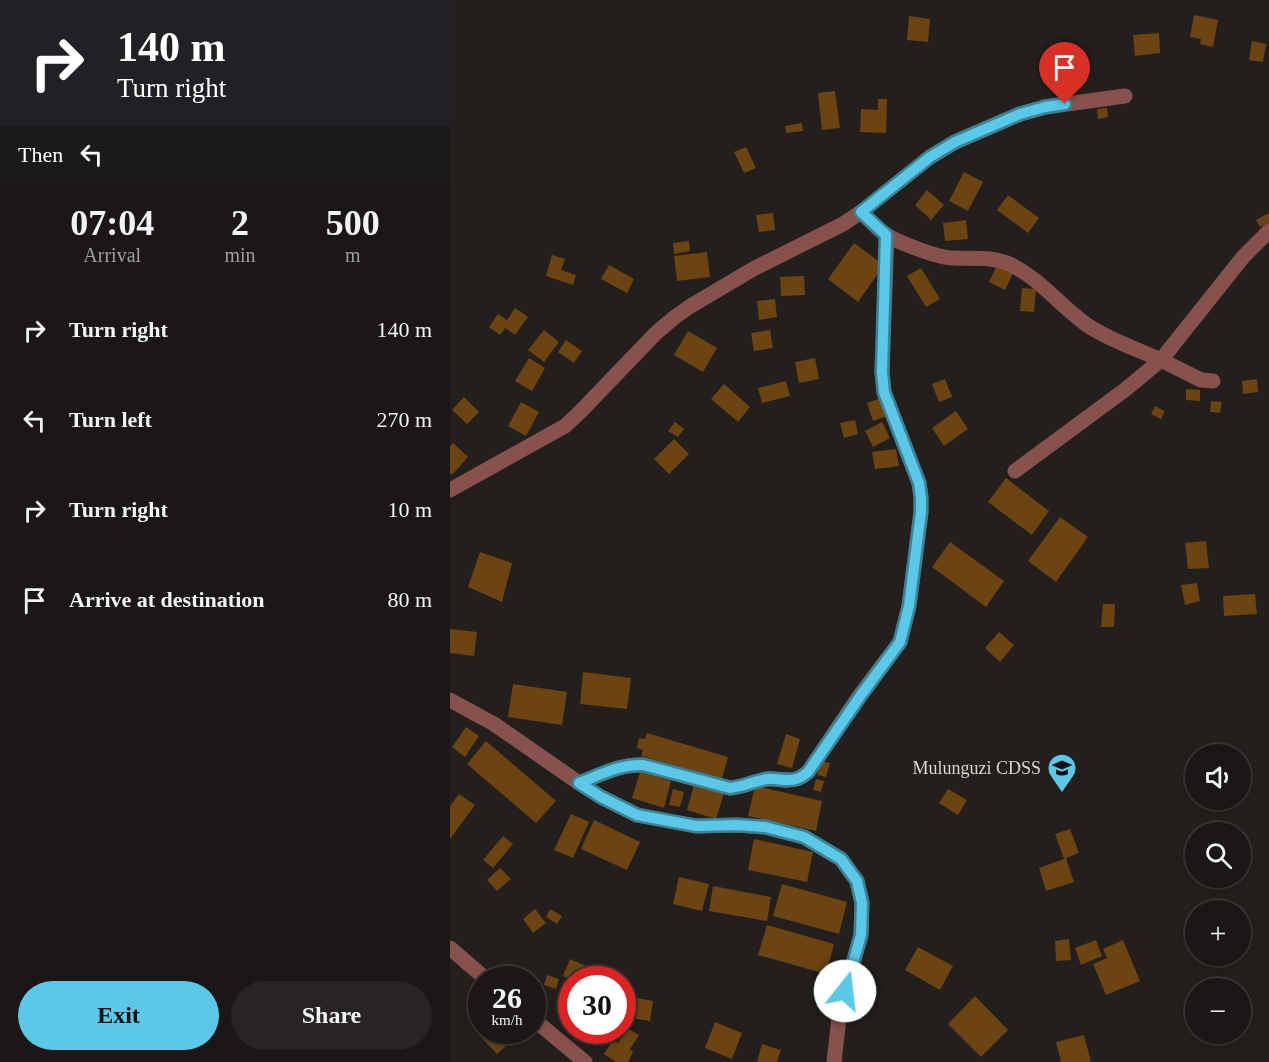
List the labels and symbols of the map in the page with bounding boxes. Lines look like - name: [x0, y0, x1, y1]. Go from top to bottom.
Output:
- pin: [1039, 42, 1090, 104]
- school or university icon: Mulunguzi CDSS: [1046, 752, 1078, 794]
- place label: Mulunguzi CDSS: [912, 758, 1041, 778]
- position arrow: [813, 959, 877, 1023]
- speed limit sign: 30: [558, 966, 636, 1044]

